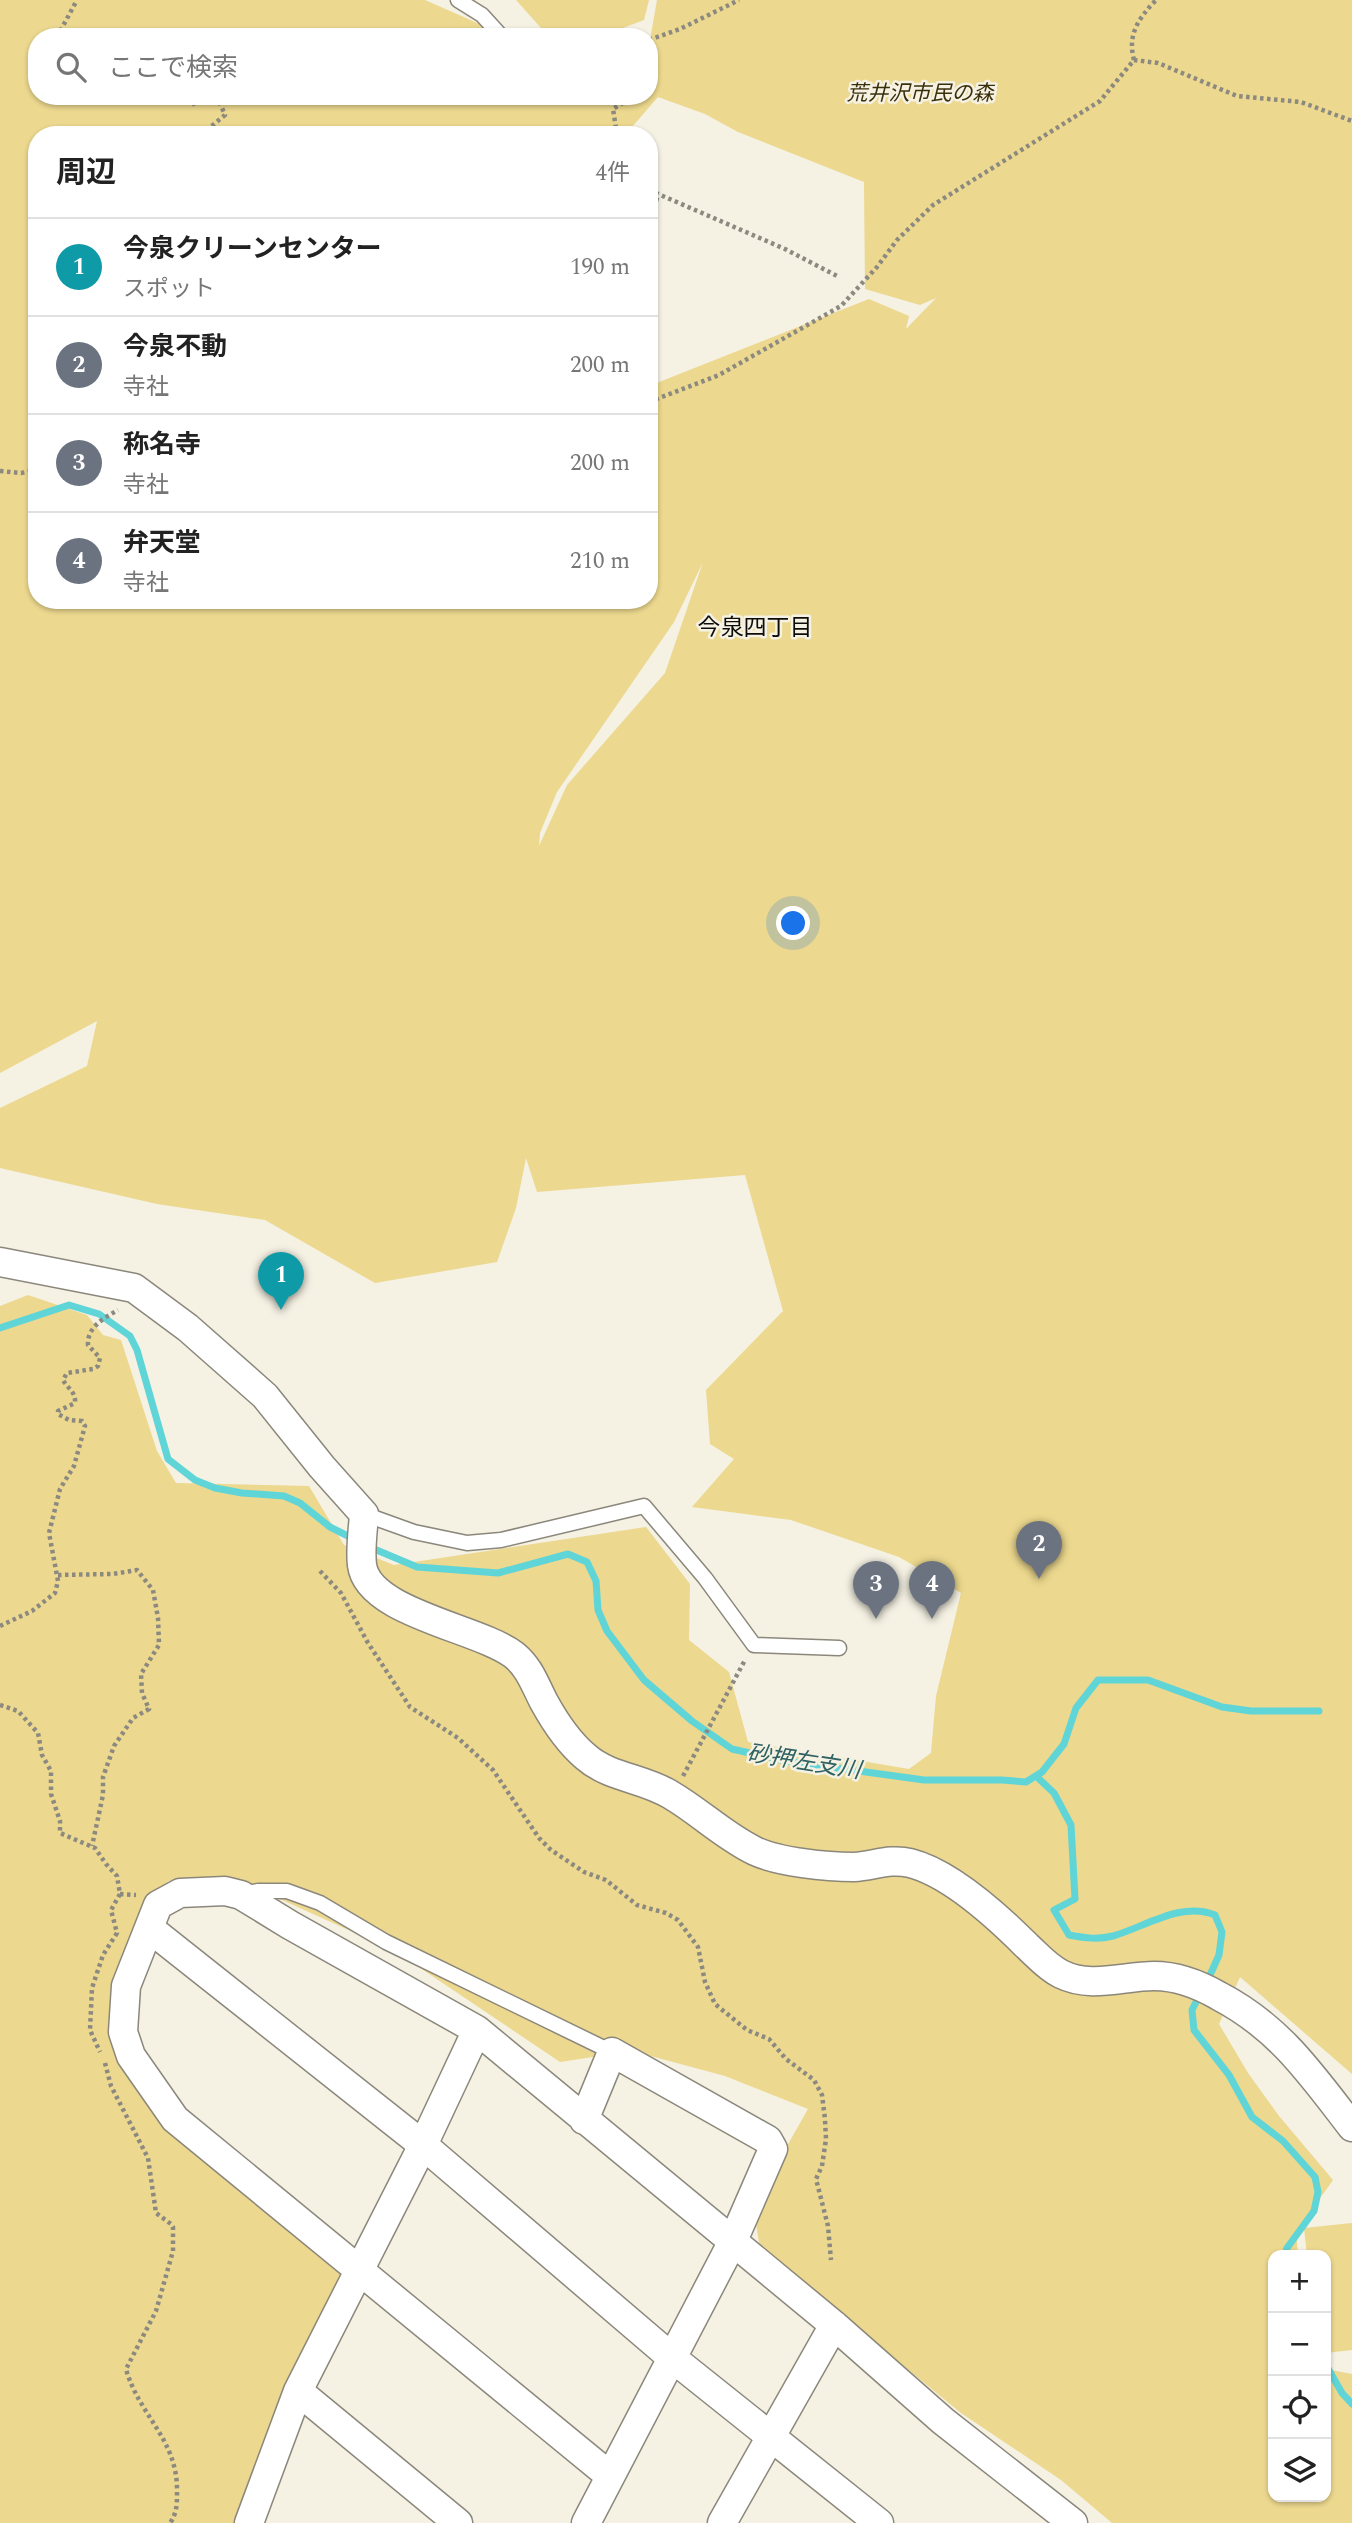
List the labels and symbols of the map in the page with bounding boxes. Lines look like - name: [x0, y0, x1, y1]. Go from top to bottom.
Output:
- park label: 荒井沢市民の森: [847, 78, 995, 110]
- district label: 今泉四丁目: [698, 611, 813, 646]
- your location: [776, 906, 810, 940]
- pin: 1: [258, 1252, 304, 1310]
- pin: 2: [1016, 1521, 1062, 1579]
- pin: 3: [853, 1561, 899, 1619]
- pin: 4: [909, 1561, 955, 1619]
- water label: 砂押左支川: [744, 1736, 866, 1789]

